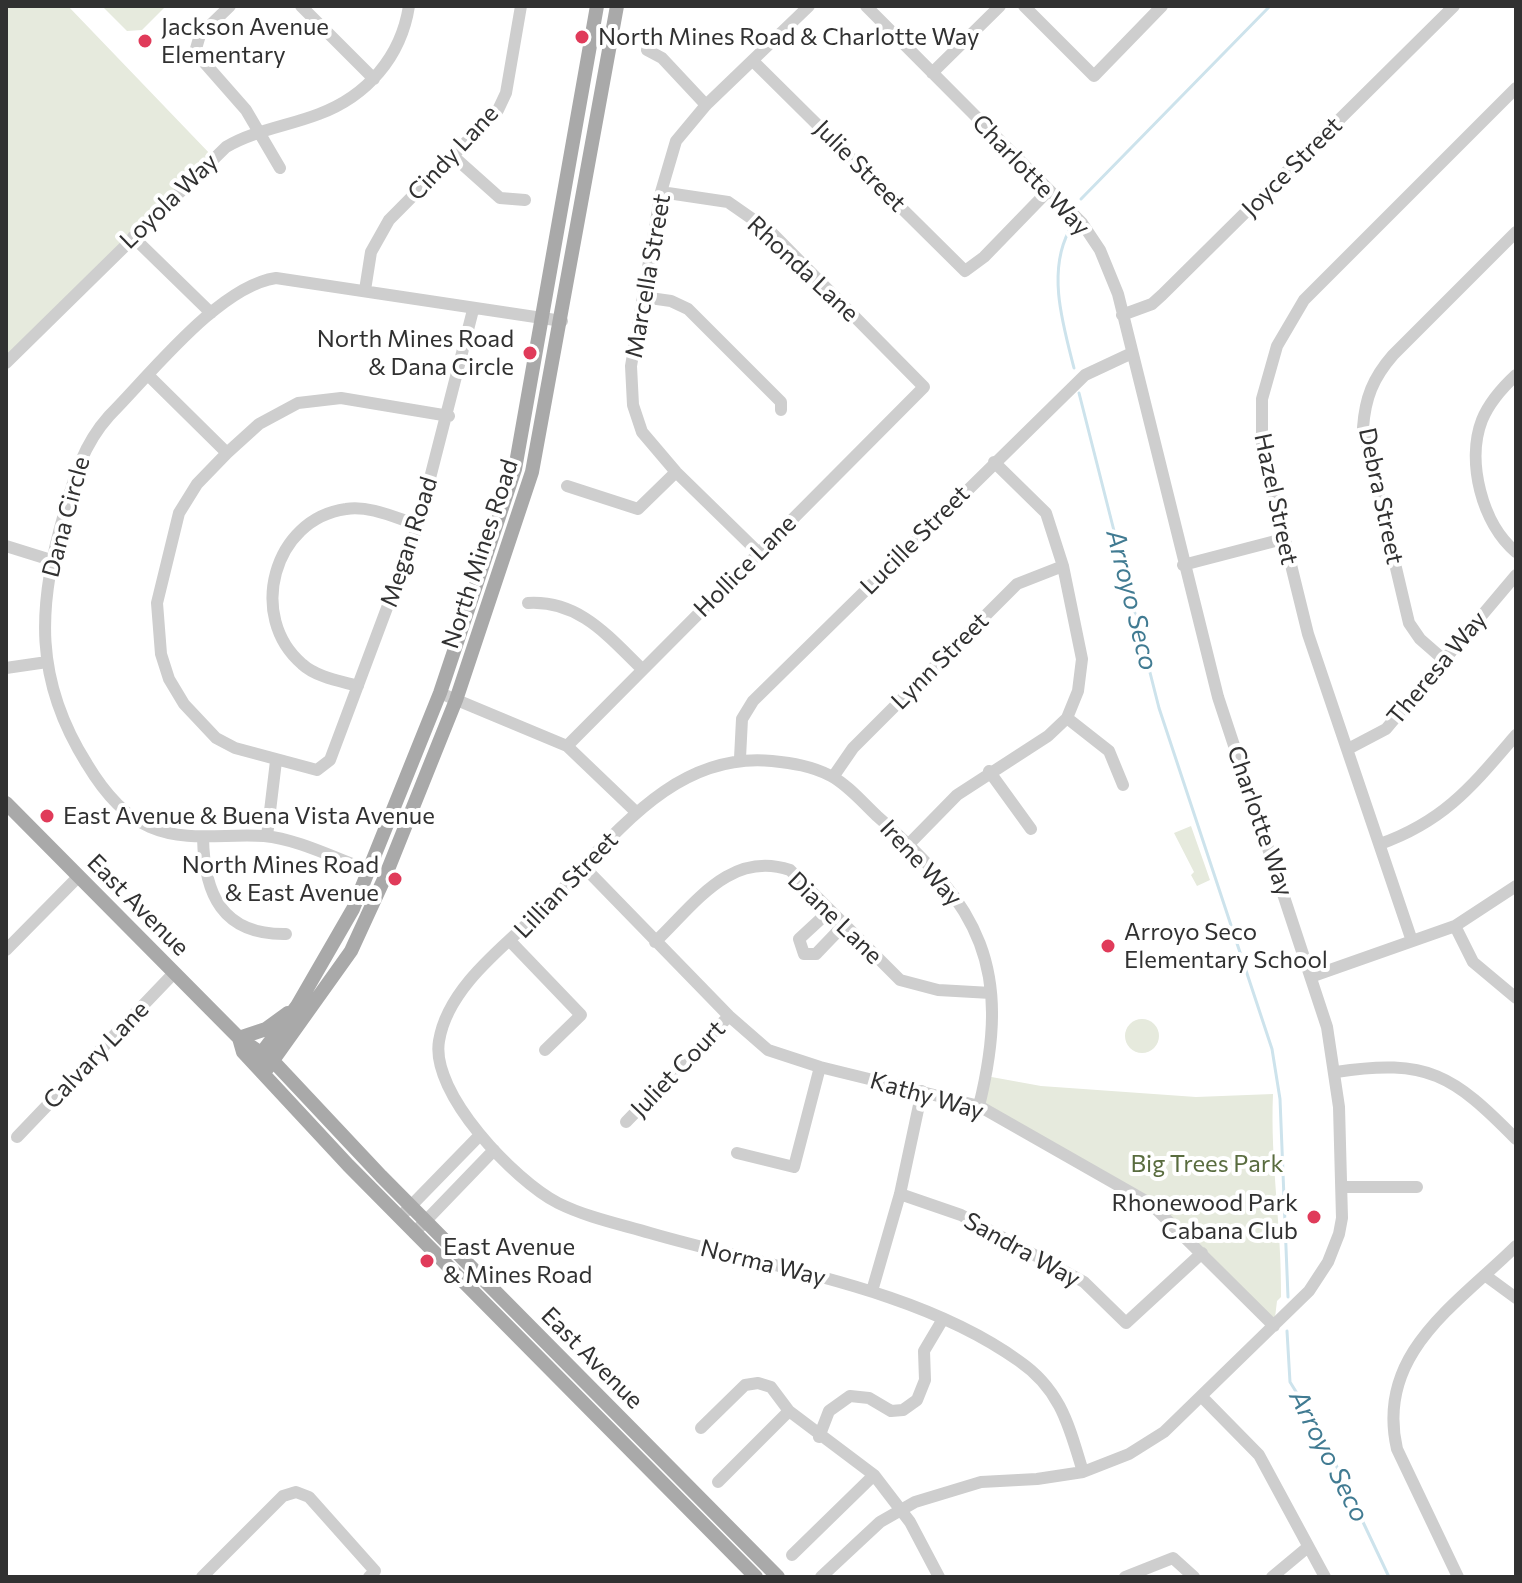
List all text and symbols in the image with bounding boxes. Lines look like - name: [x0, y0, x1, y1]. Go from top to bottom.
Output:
- place label: Jackson Avenue Elementary: [161, 13, 329, 69]
- place label: North Mines Road & Charlotte Way: [598, 23, 979, 51]
- marker: North Mines Road & Charlotte Way: [573, 28, 591, 46]
- marker: Jackson Avenue Elementary: [136, 32, 154, 50]
- street label: Cindy Lane: [402, 99, 504, 207]
- street label: Charlotte Way: [966, 108, 1096, 242]
- street label: Joyce Street: [1236, 111, 1348, 223]
- street label: Julie Street: [808, 114, 912, 218]
- street label: Loyola Way: [114, 147, 224, 255]
- street label: Marcella Street: [619, 192, 677, 360]
- street label: Rhonda Lane: [741, 210, 865, 328]
- place label: North Mines Road & Dana Circle: [317, 325, 514, 381]
- marker: North Mines Road & Dana Circle: [521, 344, 539, 362]
- street label: Debra Street: [1352, 425, 1410, 567]
- street label: Hazel Street: [1248, 431, 1304, 567]
- street label: Dana Circle: [36, 454, 96, 580]
- street label: North Mines Road: [436, 456, 524, 652]
- street label: Megan Road: [374, 473, 444, 611]
- street label: Lucille Street: [854, 479, 976, 601]
- street label: Hollice Lane: [688, 509, 802, 623]
- water label: Arroyo Seco: [1099, 526, 1165, 674]
- street label: Theresa Way: [1381, 605, 1493, 731]
- street label: Lynn Street: [885, 606, 995, 716]
- street label: Charlotte Way: [1221, 742, 1299, 900]
- place label: East Avenue & Buena Vista Avenue: [63, 802, 435, 830]
- marker: East Avenue & Buena Vista Avenue: [38, 807, 56, 825]
- street label: Irene Way: [874, 814, 968, 912]
- street label: Lillian Street: [508, 826, 624, 944]
- street label: East Avenue: [81, 848, 195, 962]
- place label: North Mines Road & East Avenue: [182, 851, 379, 907]
- street label: Diane Lane: [782, 866, 888, 970]
- marker: North Mines Road & East Avenue: [386, 870, 404, 888]
- place label: Arroyo Seco Elementary School: [1124, 918, 1328, 974]
- marker: Arroyo Seco Elementary School: [1099, 937, 1117, 955]
- street label: Calvary Lane: [37, 995, 155, 1115]
- street label: Juliet Court: [625, 1015, 731, 1123]
- street label: Kathy Way: [867, 1066, 987, 1126]
- park label: Big Trees Park: [1131, 1150, 1283, 1178]
- place label: Rhonewood Park Cabana Club: [1112, 1189, 1298, 1245]
- street label: Sandra Way: [959, 1206, 1085, 1294]
- marker: Rhonewood Park Cabana Club: [1305, 1208, 1323, 1226]
- place label: East Avenue & Mines Road: [443, 1233, 592, 1289]
- street label: Norma Way: [697, 1234, 829, 1292]
- marker: East Avenue & Mines Road: [418, 1252, 436, 1270]
- street label: East Avenue: [535, 1301, 649, 1415]
- water label: Arroyo Seco: [1282, 1385, 1376, 1527]

